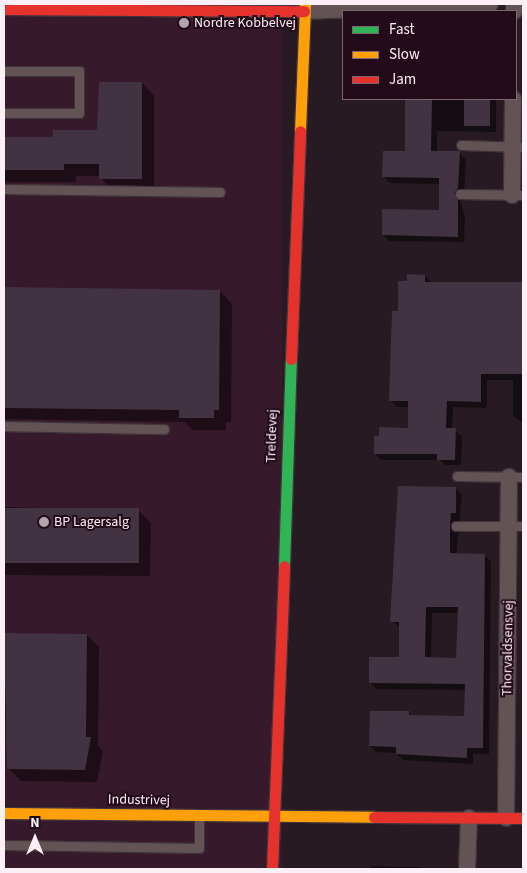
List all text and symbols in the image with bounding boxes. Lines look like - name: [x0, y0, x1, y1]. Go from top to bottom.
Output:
- legend: [342, 10, 517, 100]
- place label: Nordre Kobbelvej: [194, 15, 296, 31]
- marker: Nordre Kobbelvej: [178, 17, 190, 29]
- text: Fast: [389, 19, 415, 40]
- text: Slow: [389, 44, 420, 65]
- text: Jam: [389, 69, 416, 90]
- street label: Treldevej: [263, 409, 281, 463]
- place label: BP Lagersalg: [54, 514, 129, 530]
- marker: BP Lagersalg: [38, 516, 50, 528]
- street label: Thorvaldsensvej: [499, 600, 517, 696]
- street label: Industrivej: [108, 791, 170, 809]
- north arrow: [10, 813, 60, 863]
- text: N: [30, 813, 40, 833]

